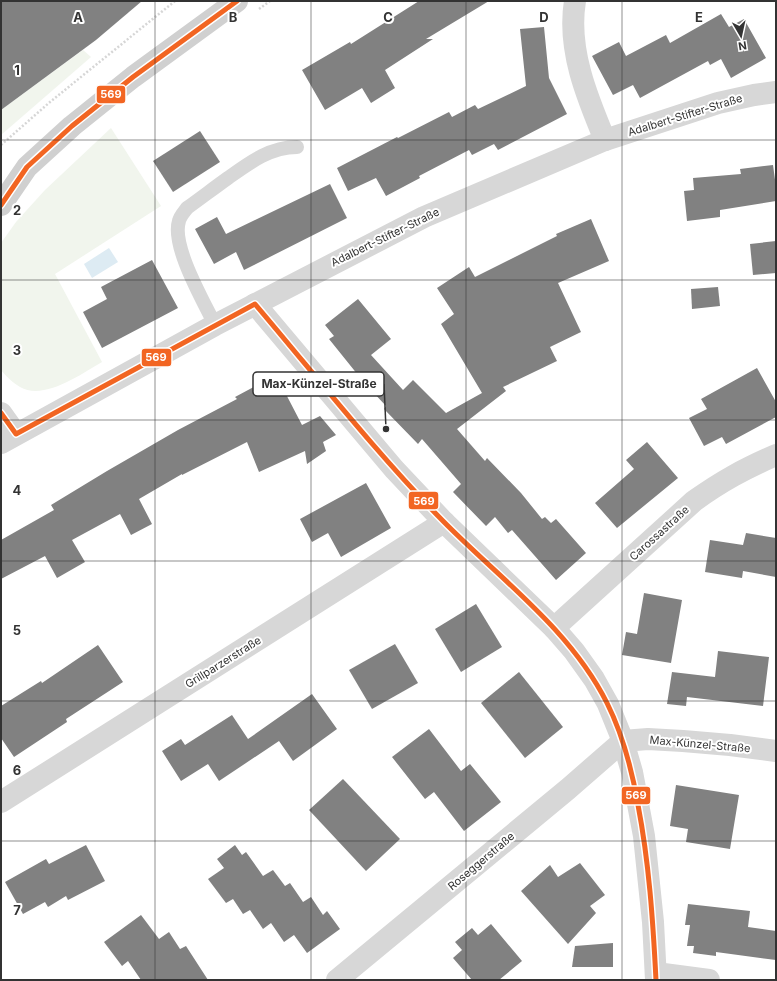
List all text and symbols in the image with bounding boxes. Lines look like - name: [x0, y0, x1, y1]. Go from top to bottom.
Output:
- text: A: [73, 9, 83, 25]
- text: B: [229, 9, 238, 25]
- text: C: [383, 9, 393, 25]
- text: D: [539, 9, 549, 25]
- text: E: [695, 9, 703, 25]
- north arrow: [721, 16, 761, 56]
- text: N: [737, 38, 748, 53]
- text: 1: [14, 62, 20, 78]
- line badge: 569: [96, 85, 126, 104]
- text: 569: [100, 87, 122, 101]
- street label: Adalbert-Stifter-Straße: [626, 91, 744, 139]
- text: 2: [13, 202, 21, 218]
- street label: Adalbert-Stifter-Straße: [328, 205, 442, 269]
- text: 3: [13, 342, 21, 358]
- line badge: 569: [141, 348, 172, 367]
- text: 569: [145, 350, 167, 364]
- callout: Max-Künzel-Straße: [253, 372, 384, 396]
- text: Max-Künzel-Straße: [261, 376, 377, 391]
- text: 4: [13, 482, 22, 498]
- line badge: 569: [408, 491, 439, 510]
- text: 569: [413, 494, 435, 508]
- street label: Carossastraße: [626, 503, 692, 563]
- text: 5: [13, 622, 21, 638]
- street label: Grillparzerstraße: [182, 633, 264, 691]
- street label: Max-Künzel-Straße: [649, 733, 751, 755]
- text: 6: [13, 762, 21, 778]
- line badge: 569: [621, 786, 651, 805]
- text: 569: [625, 788, 647, 802]
- street label: Roseggerstraße: [445, 829, 517, 893]
- text: 7: [13, 902, 21, 918]

